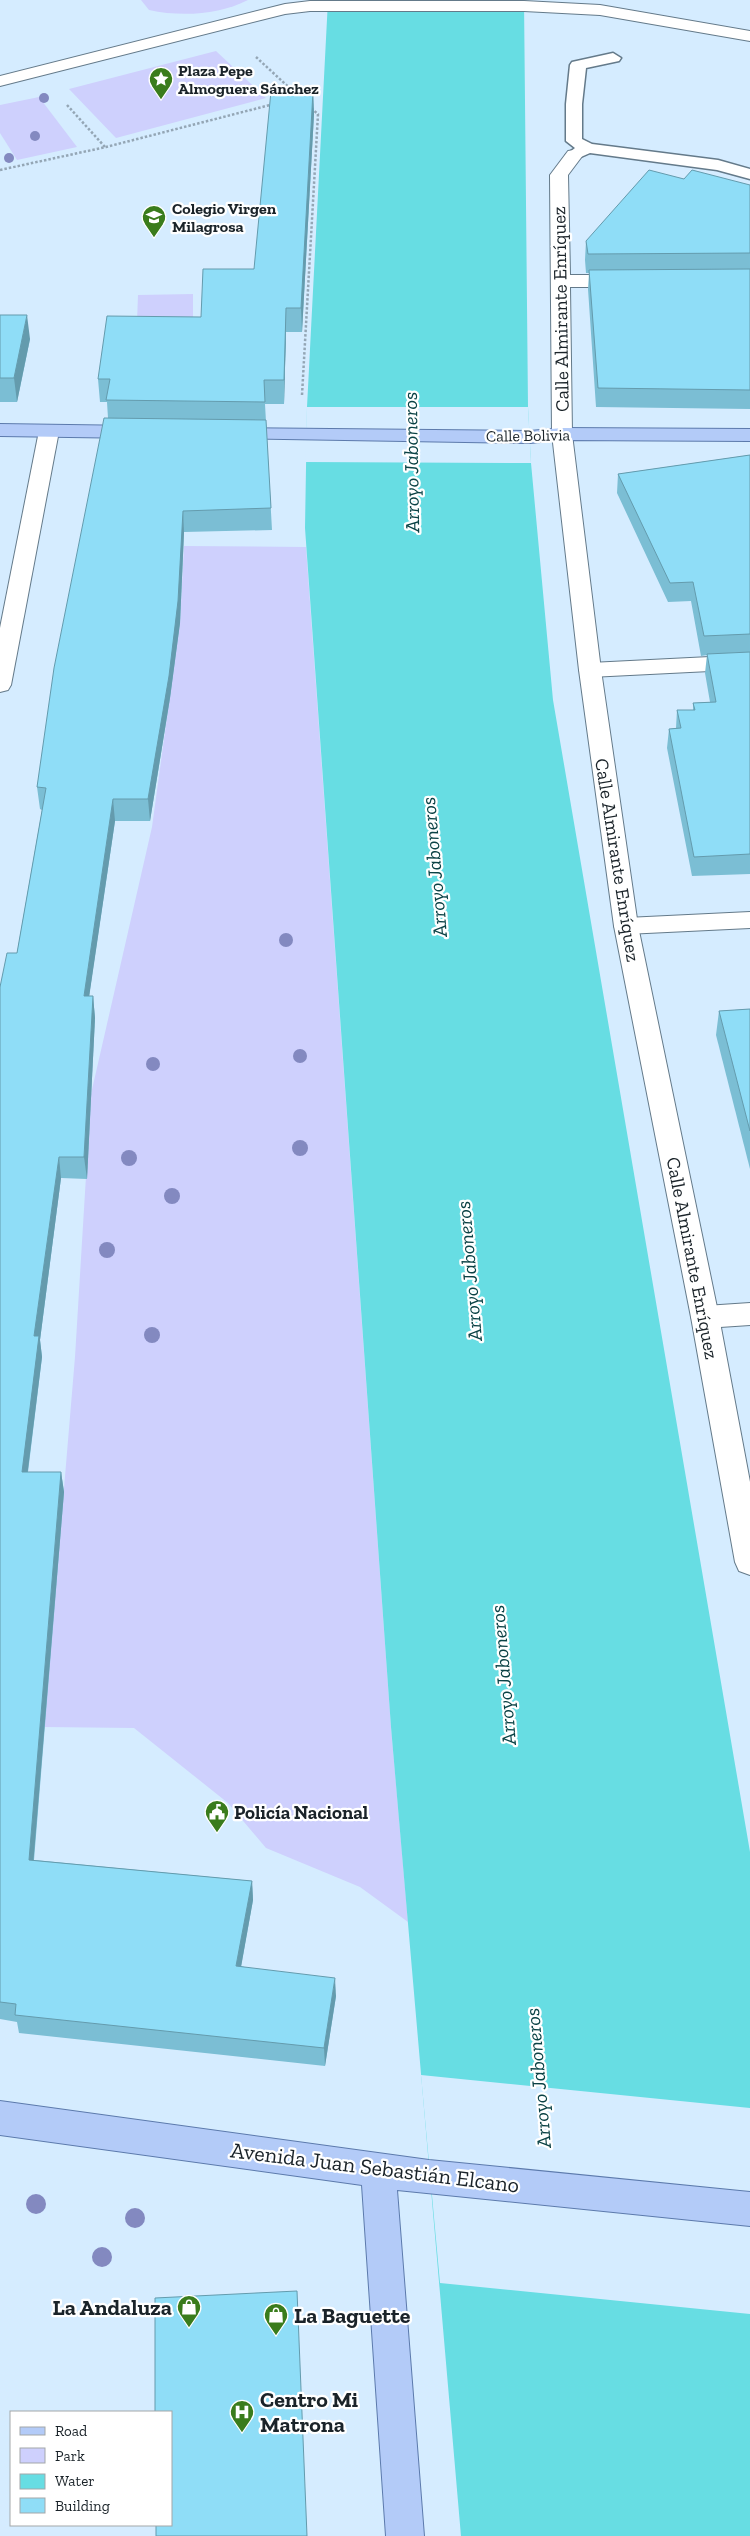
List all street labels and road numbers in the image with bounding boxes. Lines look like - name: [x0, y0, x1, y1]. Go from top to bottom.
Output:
- street label: Calle Almirante Enríquez: [547, 206, 574, 412]
- street label: Calle Bolivia: [486, 425, 571, 446]
- street label: Calle Almirante Enríquez: [590, 757, 645, 964]
- street label: Calle Almirante Enríquez: [662, 1155, 723, 1361]
- street label: Avenida Juan Sebastián Elcano: [229, 2136, 521, 2199]

